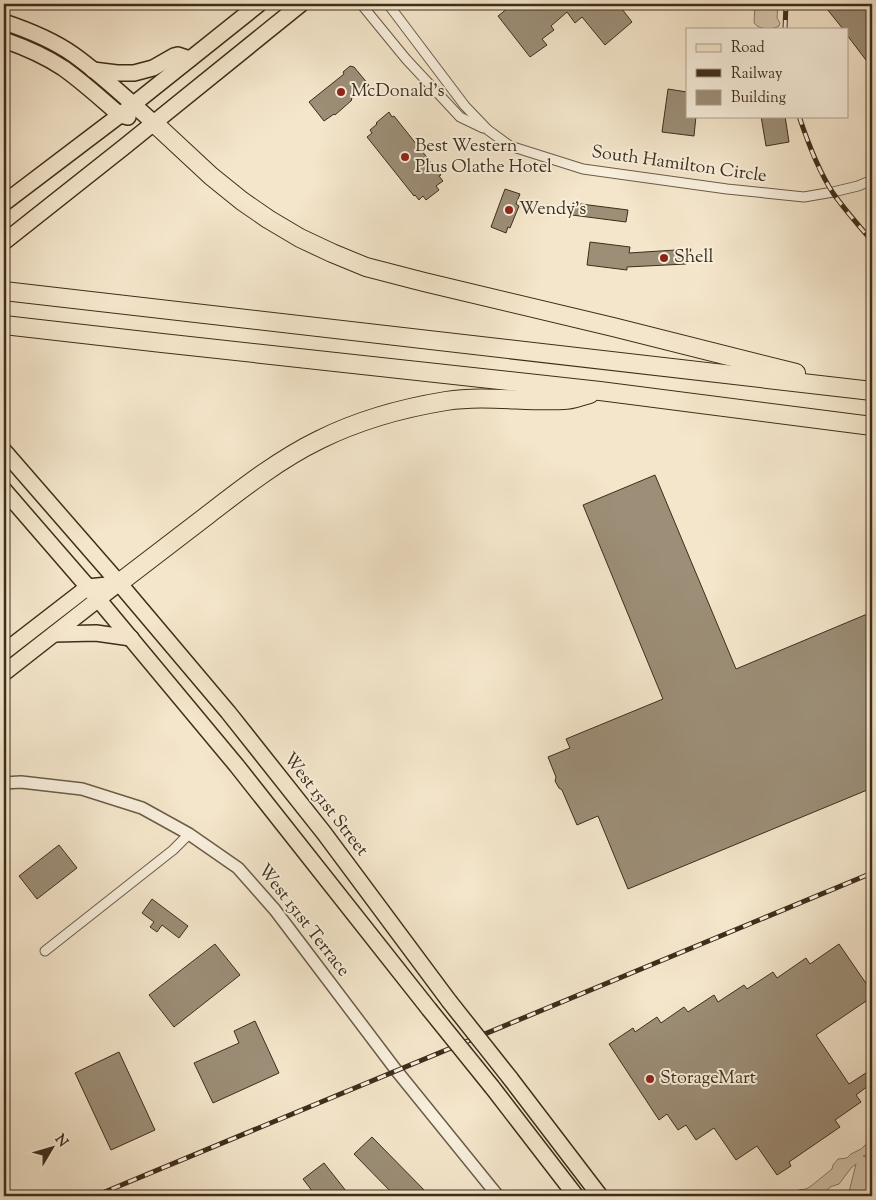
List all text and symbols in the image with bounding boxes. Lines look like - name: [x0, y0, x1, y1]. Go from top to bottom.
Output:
- legend: [686, 28, 848, 118]
- text: Road: [731, 38, 765, 59]
- text: Railway: [731, 64, 783, 85]
- place label: McDonald's: [351, 79, 445, 105]
- marker: McDonald's: [335, 86, 347, 98]
- text: Building: [731, 88, 786, 109]
- place label: Best Western Plus Olathe Hotel: [415, 134, 552, 181]
- street label: South Hamilton Circle: [590, 140, 768, 190]
- marker: Best Western Plus Olathe Hotel: [399, 151, 411, 163]
- place label: Wendy's: [519, 197, 586, 223]
- marker: Wendy's: [503, 204, 515, 216]
- place label: Shell: [674, 245, 713, 271]
- marker: Shell: [658, 252, 670, 264]
- street label: West 151st Street: [276, 747, 374, 863]
- street label: West 151st Terrace: [251, 859, 355, 983]
- place label: StorageMart: [660, 1066, 756, 1092]
- marker: StorageMart: [644, 1073, 656, 1085]
- north arrow: [28, 1122, 78, 1172]
- text: N: [49, 1131, 72, 1152]

